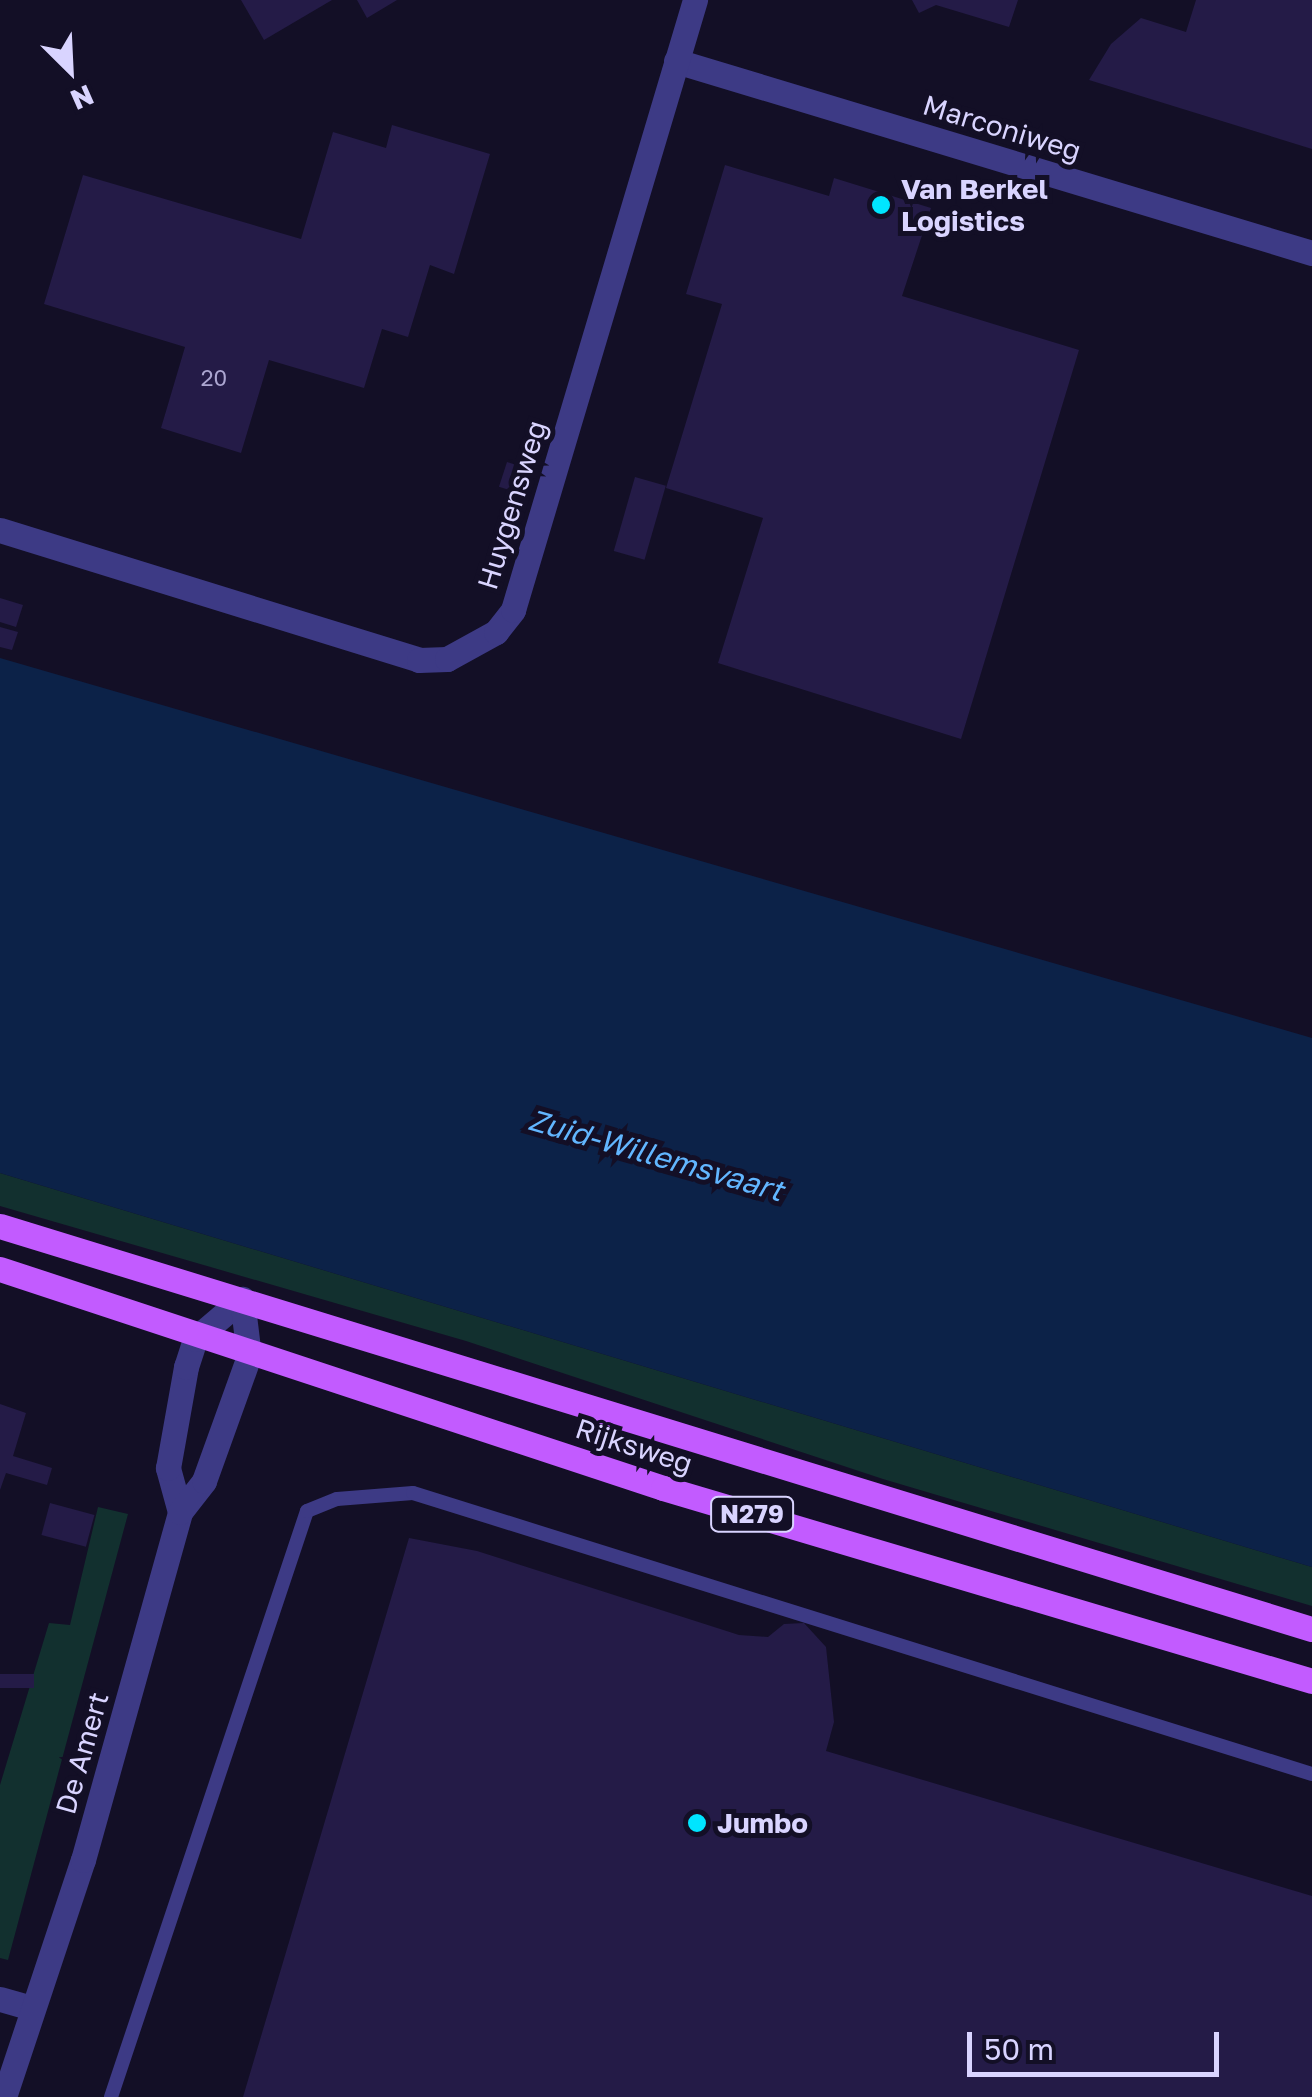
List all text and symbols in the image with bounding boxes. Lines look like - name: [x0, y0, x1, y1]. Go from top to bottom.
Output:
- north arrow: [20, 20, 120, 120]
- text: N: [66, 78, 99, 117]
- street label: Marconiweg: [919, 88, 1085, 168]
- place label: Van Berkel Logistics: [901, 172, 1048, 238]
- marker: Van Berkel Logistics: [870, 194, 892, 216]
- house number: 20: [201, 365, 227, 391]
- street label: Huygensweg: [470, 417, 554, 593]
- water label: Zuid-Willemsvaart: [525, 1101, 787, 1209]
- street label: Rijksweg: [571, 1411, 697, 1481]
- road number: N279: [710, 1494, 794, 1534]
- street label: De Amert: [49, 1688, 115, 1818]
- place label: Jumbo: [717, 1806, 808, 1840]
- marker: Jumbo: [686, 1812, 708, 1834]
- scale bar: [972, 2012, 1224, 2074]
- text: 50 m: [984, 2031, 1054, 2067]

